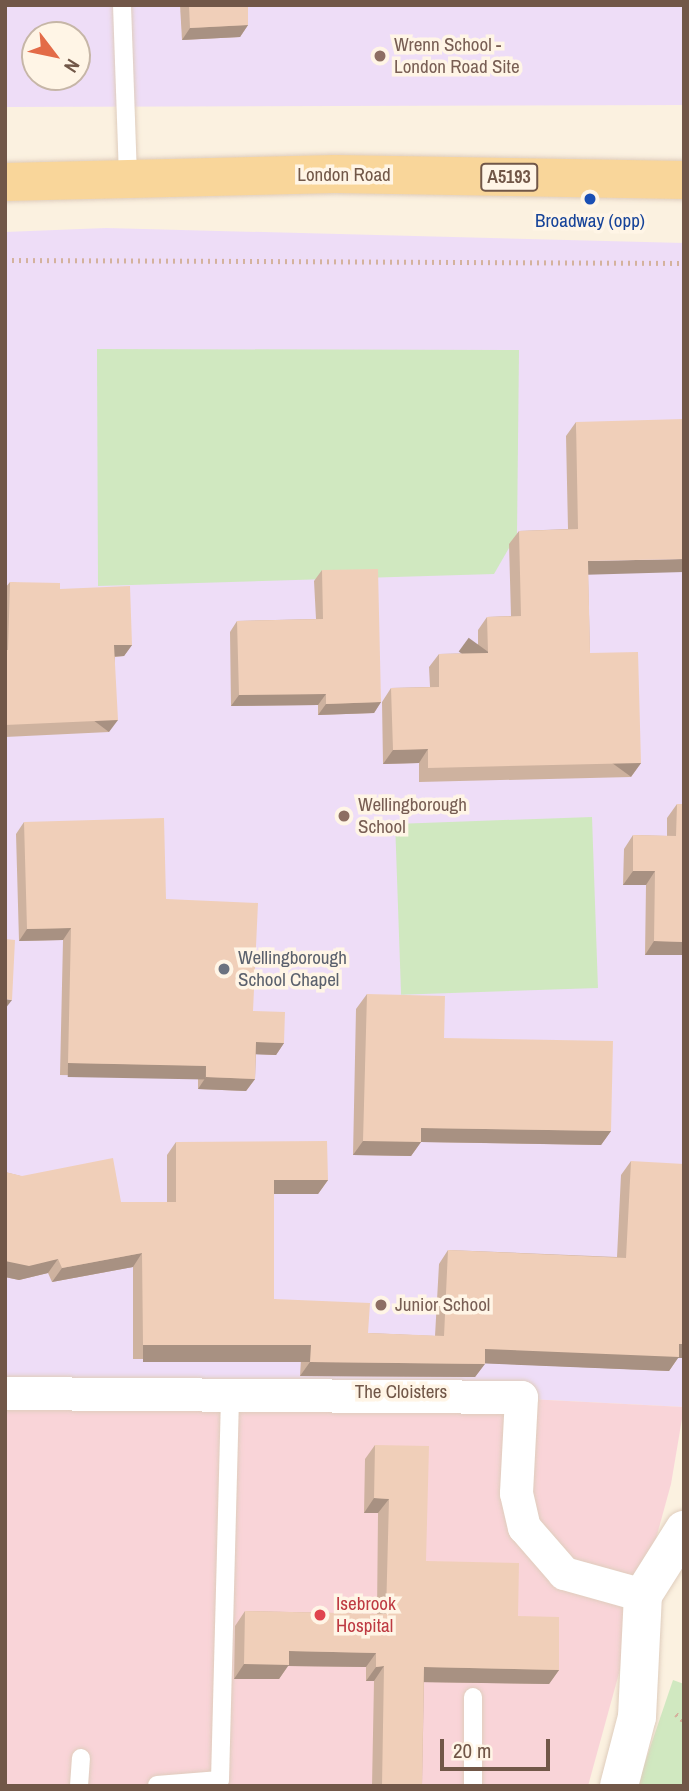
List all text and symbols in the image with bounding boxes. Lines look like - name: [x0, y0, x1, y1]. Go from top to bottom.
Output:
- north arrow: [21, 21, 91, 91]
- place label: Wrenn School - London Road Site: [394, 34, 520, 78]
- marker: Wrenn School - London Road Site: [372, 48, 388, 64]
- text: N: [58, 54, 86, 78]
- road number: A5193: [479, 162, 539, 192]
- street label: London Road: [297, 164, 391, 186]
- marker: Broadway (opp): [582, 191, 598, 207]
- place label: Broadway (opp): [535, 210, 645, 232]
- place label: Wellingborough School: [358, 794, 467, 838]
- marker: Wellingborough School: [336, 808, 352, 824]
- place label: Wellingborough School Chapel: [238, 947, 347, 991]
- marker: Wellingborough School Chapel: [216, 961, 232, 977]
- place label: Junior School: [395, 1294, 490, 1316]
- marker: Junior School: [373, 1297, 389, 1313]
- street label: The Cloisters: [355, 1381, 447, 1403]
- place label: Isebrook Hospital: [336, 1593, 396, 1637]
- marker: Isebrook Hospital: [310, 1605, 330, 1625]
- scale bar: [444, 1724, 554, 1768]
- text: 20 m: [453, 1736, 491, 1765]

